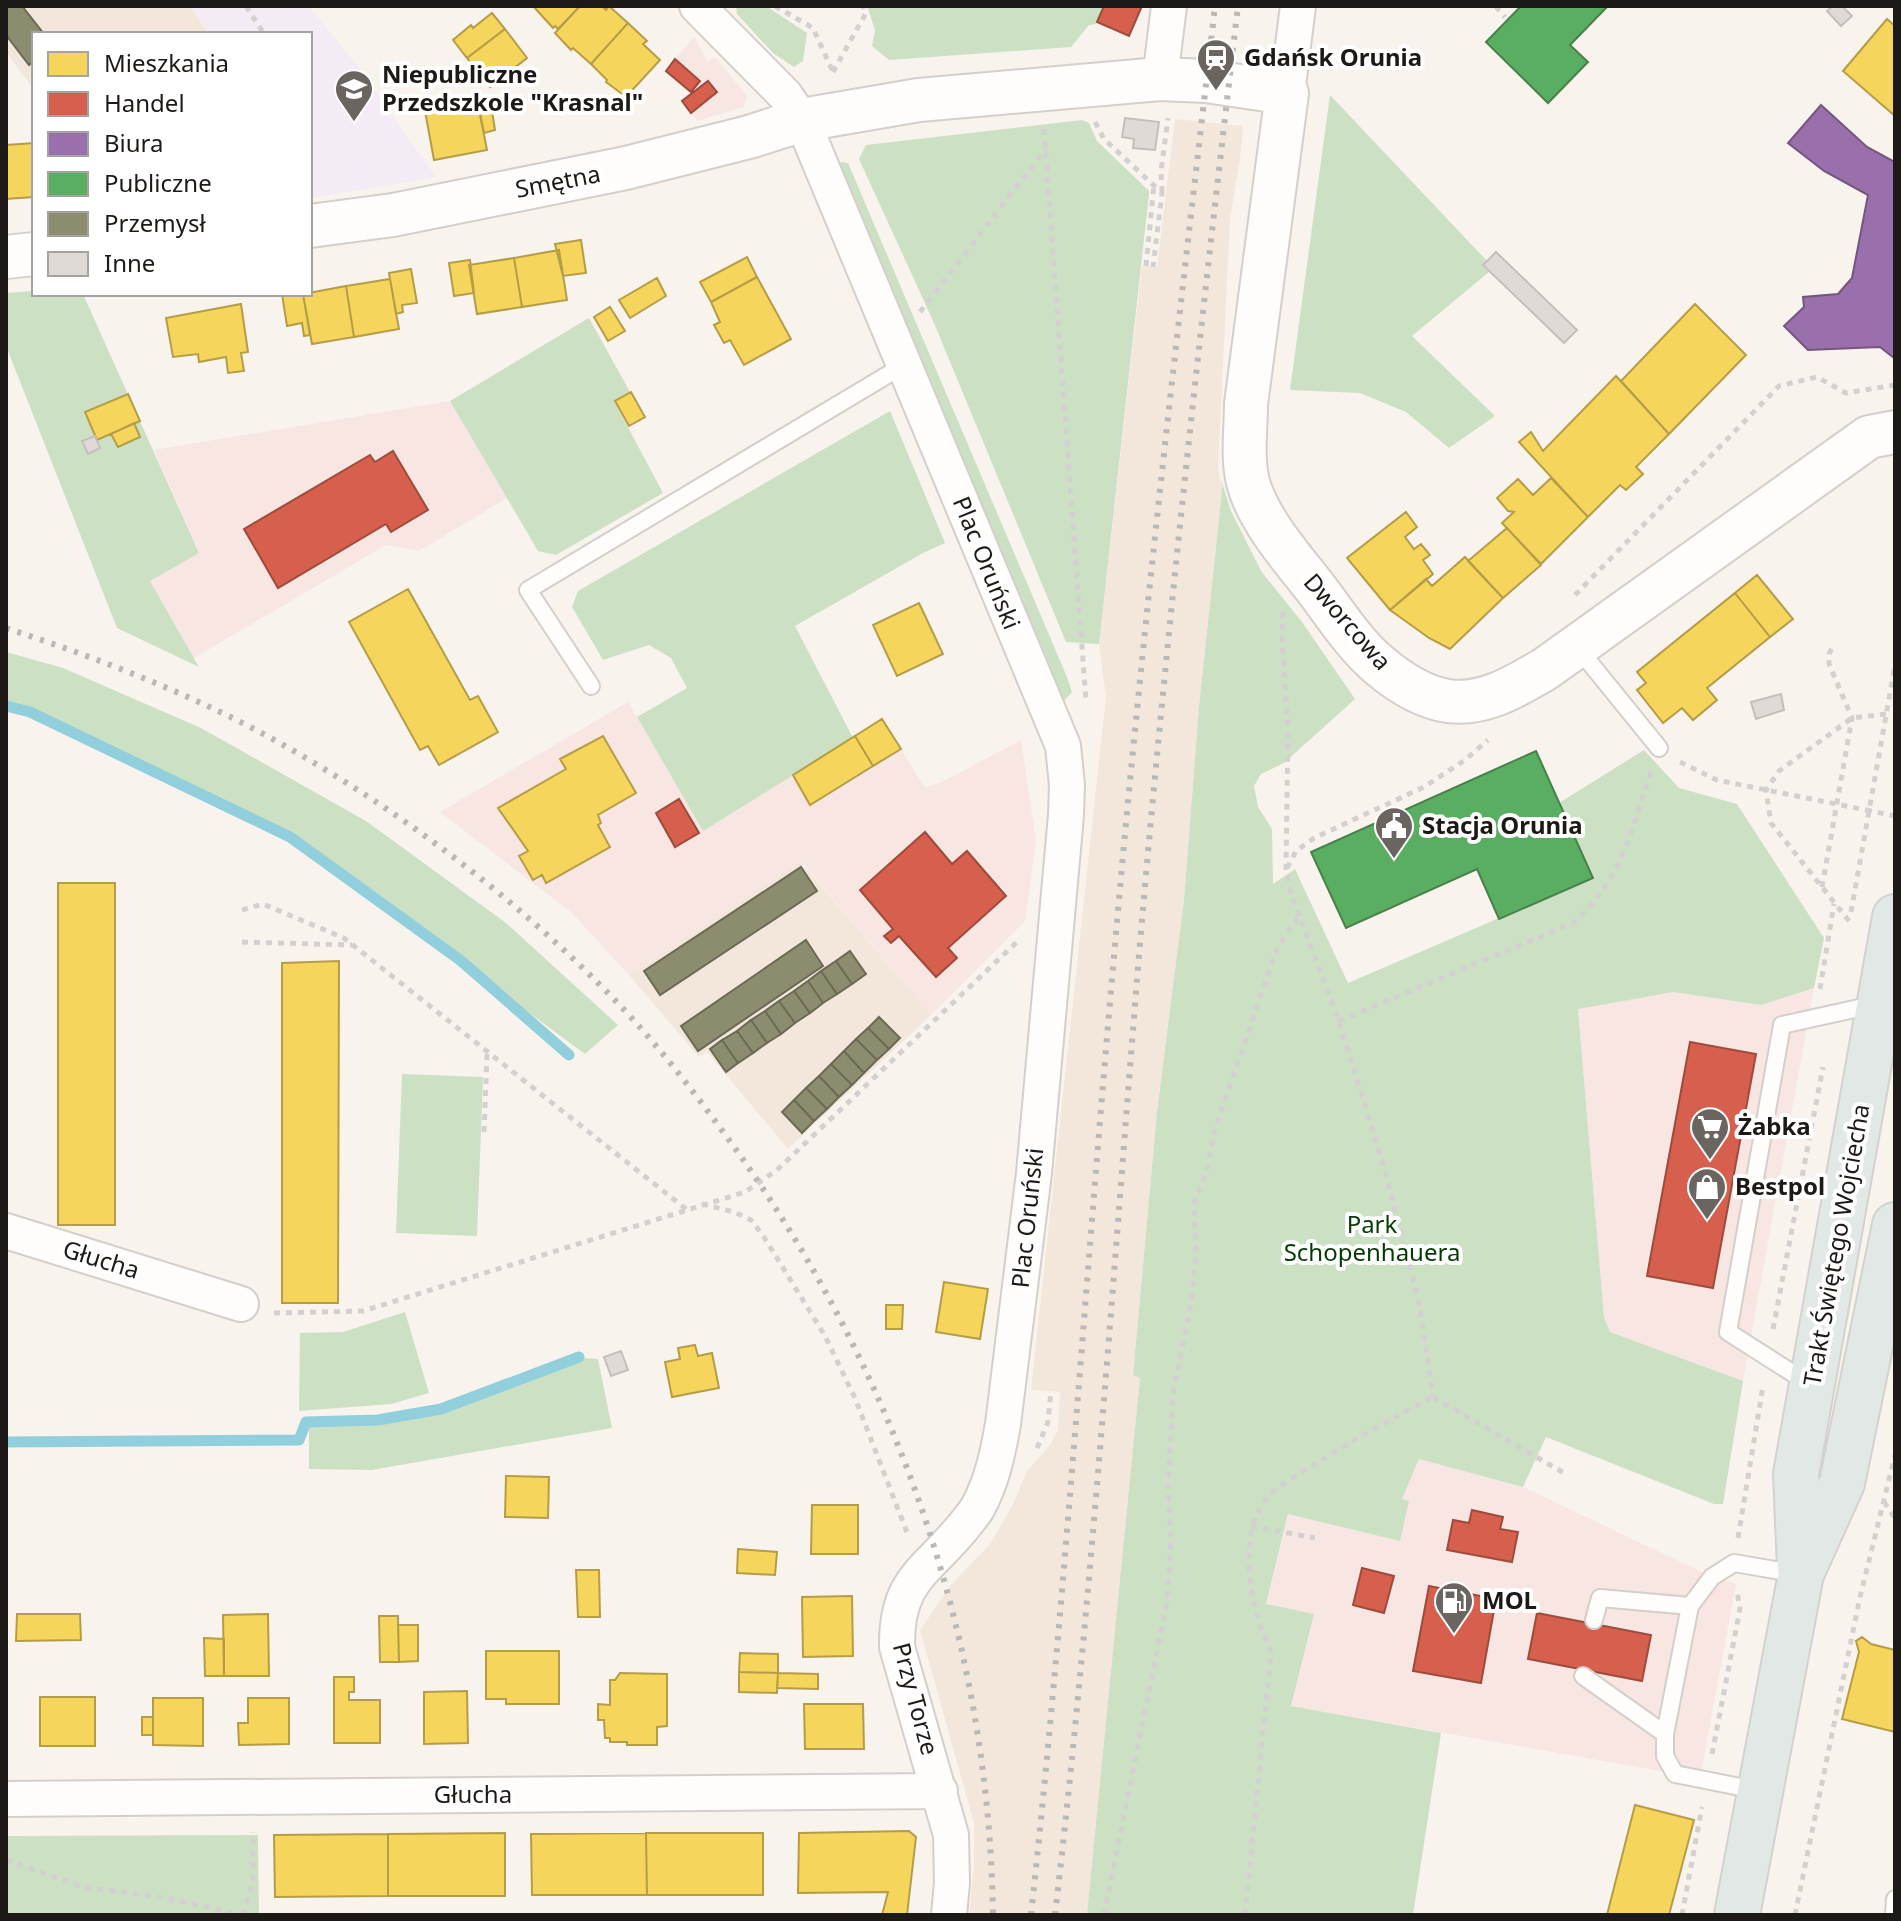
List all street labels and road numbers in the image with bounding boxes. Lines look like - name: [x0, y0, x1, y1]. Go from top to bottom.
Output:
- street label: Smętna: [512, 156, 603, 205]
- street label: Plac Oruński: [946, 491, 1029, 634]
- street label: Dworcowa: [1297, 566, 1399, 676]
- street label: Trakt Świętego Wojciecha: [1794, 1101, 1877, 1388]
- street label: Plac Oruński: [1003, 1146, 1050, 1290]
- street label: Głucha: [59, 1231, 144, 1286]
- street label: Przy Torze: [886, 1639, 947, 1758]
- street label: Głucha: [434, 1777, 512, 1810]

